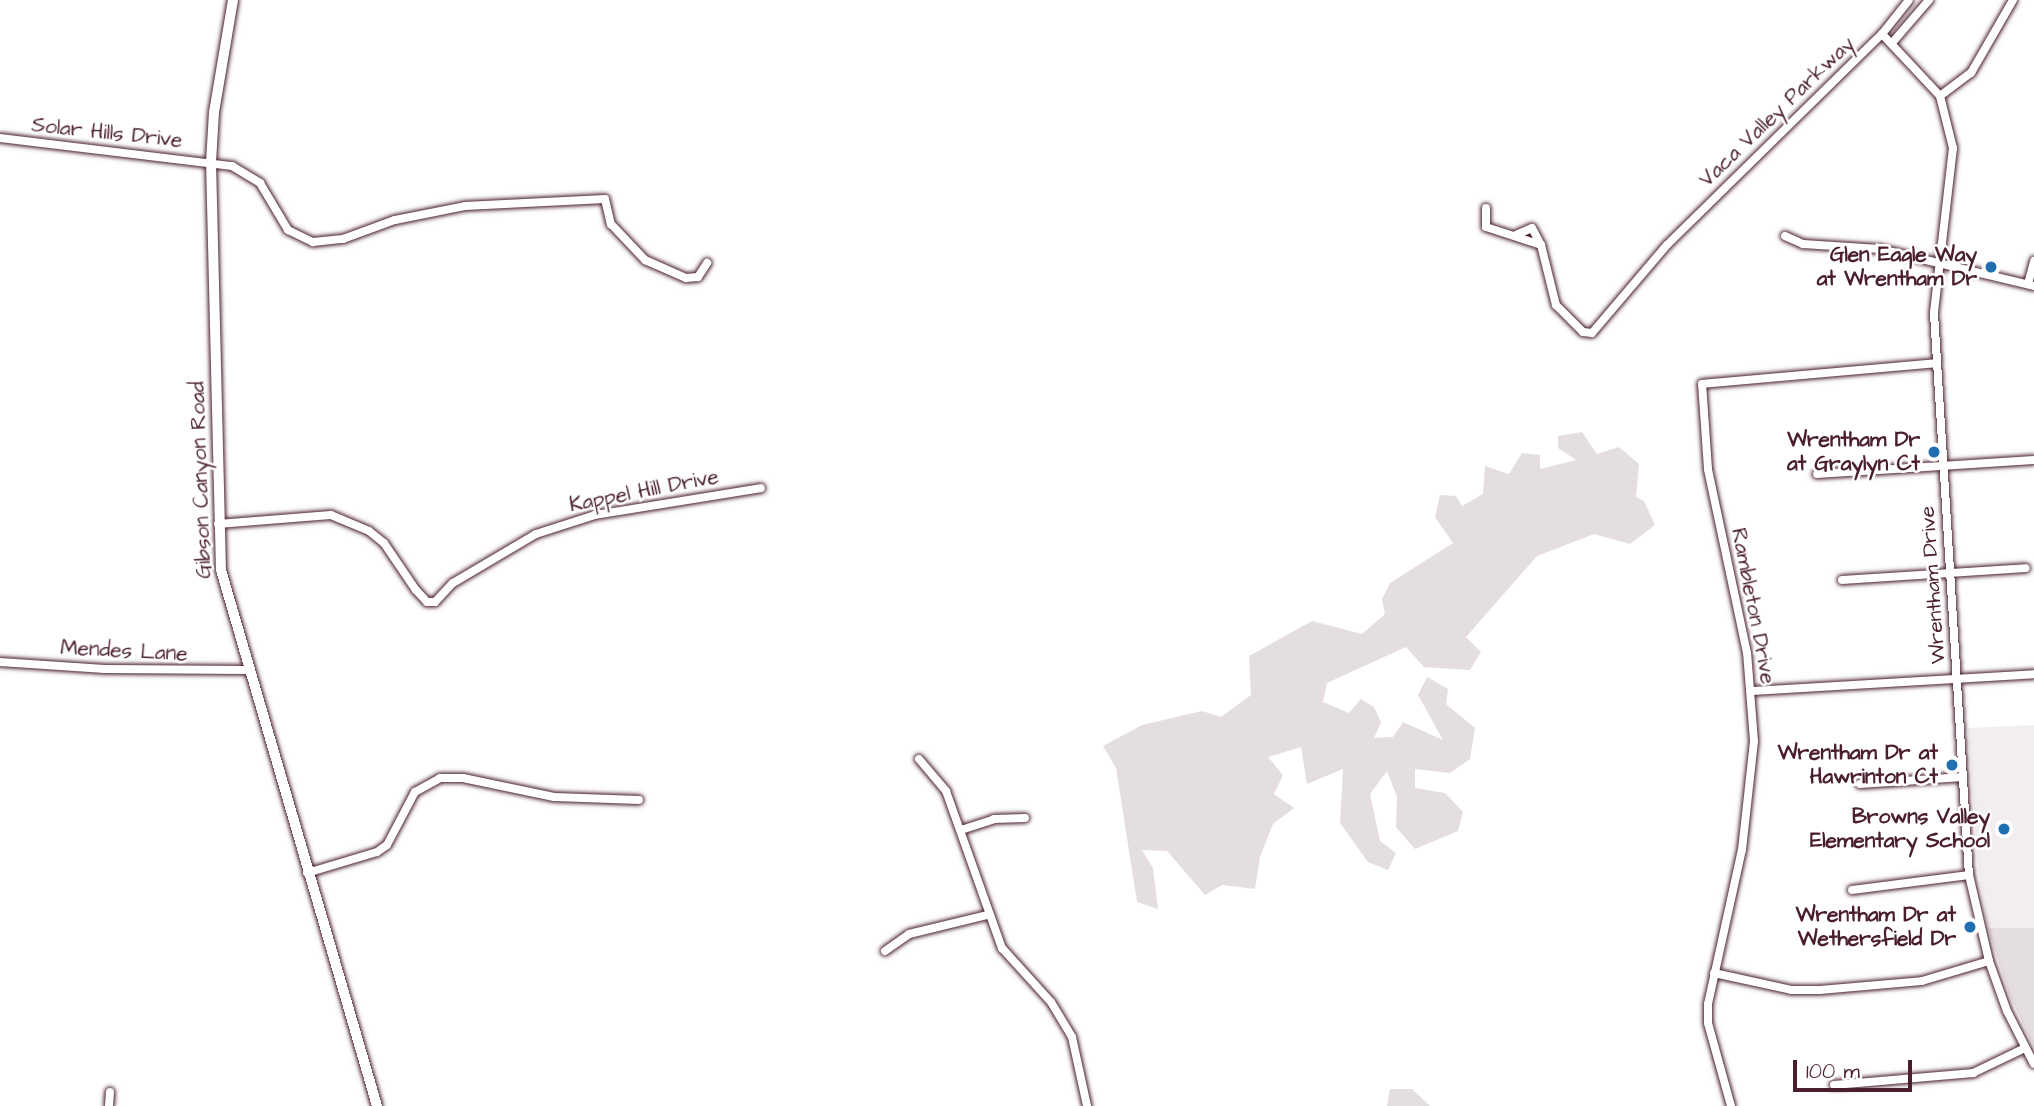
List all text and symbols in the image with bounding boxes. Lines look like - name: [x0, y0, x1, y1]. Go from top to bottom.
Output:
- street label: Vaca Valley Parkway: [1694, 31, 1860, 193]
- street label: Solar Hills Drive: [30, 113, 184, 153]
- place label: Glen Eagle Way at Wrentham Dr: [1817, 242, 1977, 292]
- marker: Glen Eagle Way at Wrentham Dr: [1983, 259, 1999, 275]
- street label: Gibson Canyon Road: [185, 381, 217, 579]
- place label: Wrentham Dr at Graylyn Ct: [1787, 427, 1920, 477]
- marker: Wrentham Dr at Graylyn Ct: [1926, 444, 1942, 460]
- street label: Kappel Hill Drive: [567, 464, 721, 518]
- street label: Wrentham Drive: [1915, 505, 1951, 665]
- street label: Rambleton Drive: [1726, 526, 1780, 686]
- street label: Mendes Lane: [60, 635, 188, 667]
- place label: Wrentham Dr at Hawrinton Ct: [1778, 740, 1938, 790]
- marker: Wrentham Dr at Hawrinton Ct: [1944, 757, 1960, 773]
- place label: Browns Valley Elementary School: [1810, 804, 1990, 854]
- marker: Browns Valley Elementary School: [1996, 821, 2012, 837]
- place label: Wrentham Dr at Wethersfield Dr: [1796, 902, 1956, 952]
- marker: Wrentham Dr at Wethersfield Dr: [1962, 919, 1978, 935]
- scale bar: [1796, 1046, 1915, 1090]
- text: 100 m: [1806, 1057, 1860, 1086]

